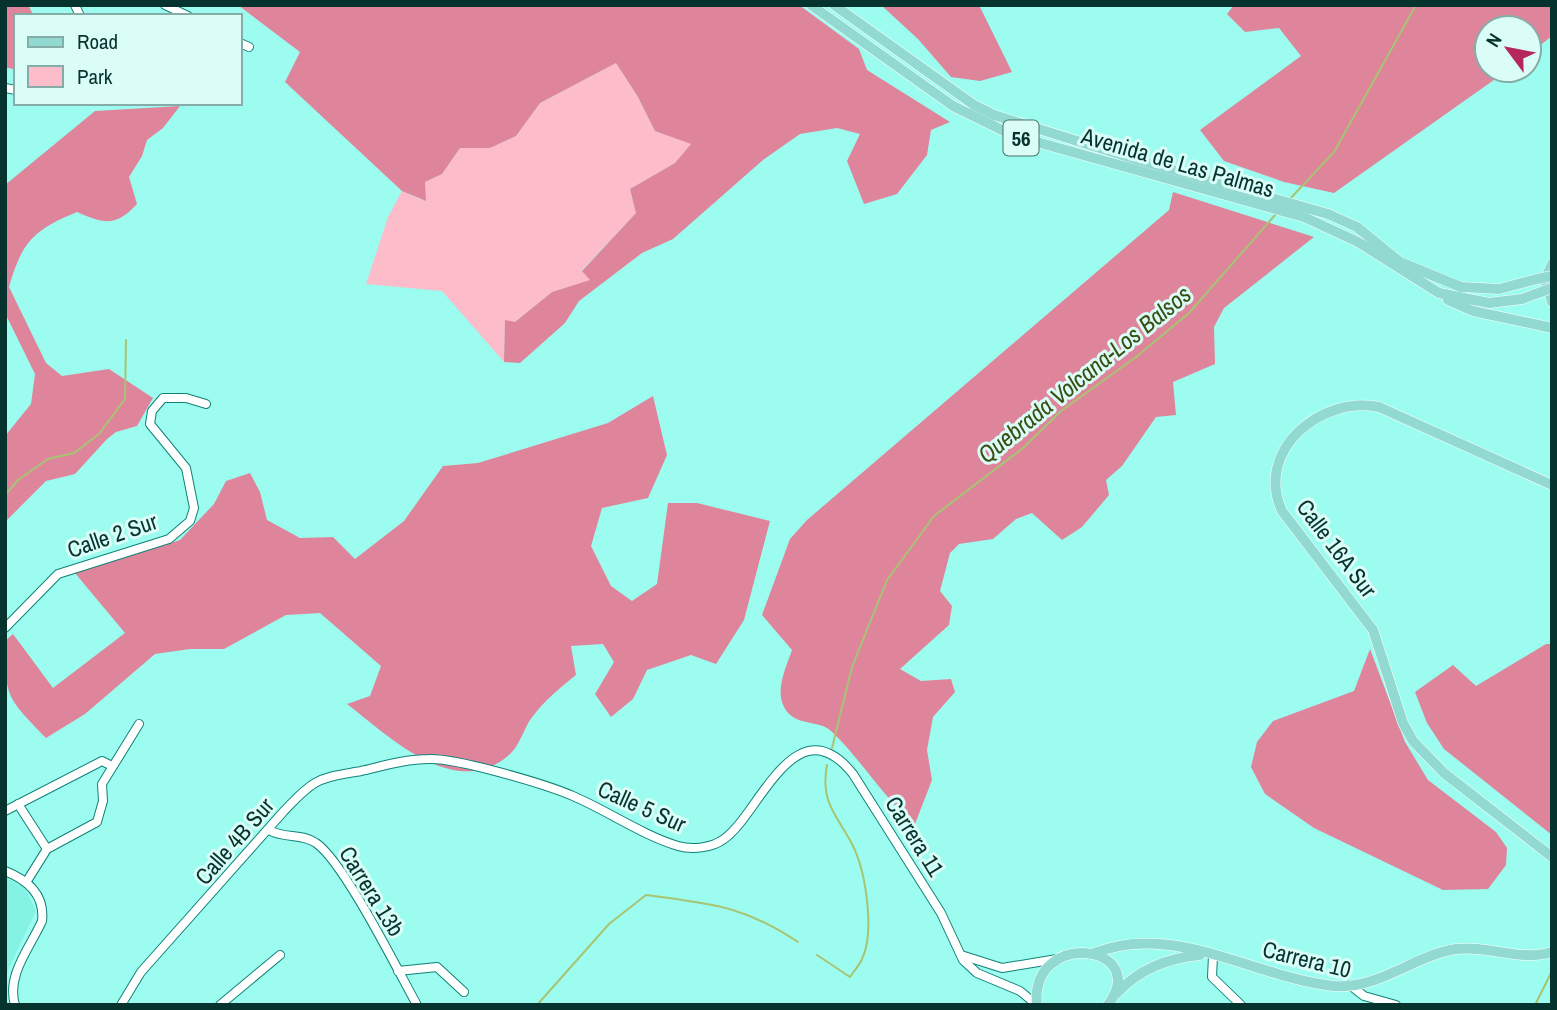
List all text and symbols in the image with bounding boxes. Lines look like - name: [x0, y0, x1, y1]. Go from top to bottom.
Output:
- legend: [14, 14, 242, 105]
- north arrow: [1473, 14, 1543, 84]
- text: Road: [77, 27, 118, 56]
- text: N: [1480, 28, 1508, 52]
- text: Park: [77, 62, 113, 91]
- street label: Avenida de Las Palmas: [1077, 119, 1278, 204]
- road number: 56: [1004, 120, 1038, 156]
- water label: Quebrada Volcana-Los Balsos: [971, 278, 1197, 470]
- street label: Calle 16A Sur: [1290, 493, 1385, 604]
- street label: Calle 2 Sur: [63, 505, 162, 565]
- street label: Calle 5 Sur: [593, 773, 692, 839]
- street label: Calle 4B Sur: [188, 790, 281, 891]
- street label: Carrera 11: [878, 790, 952, 882]
- street label: Carrera 13b: [332, 840, 412, 942]
- street label: Carrera 10: [1260, 933, 1354, 985]

